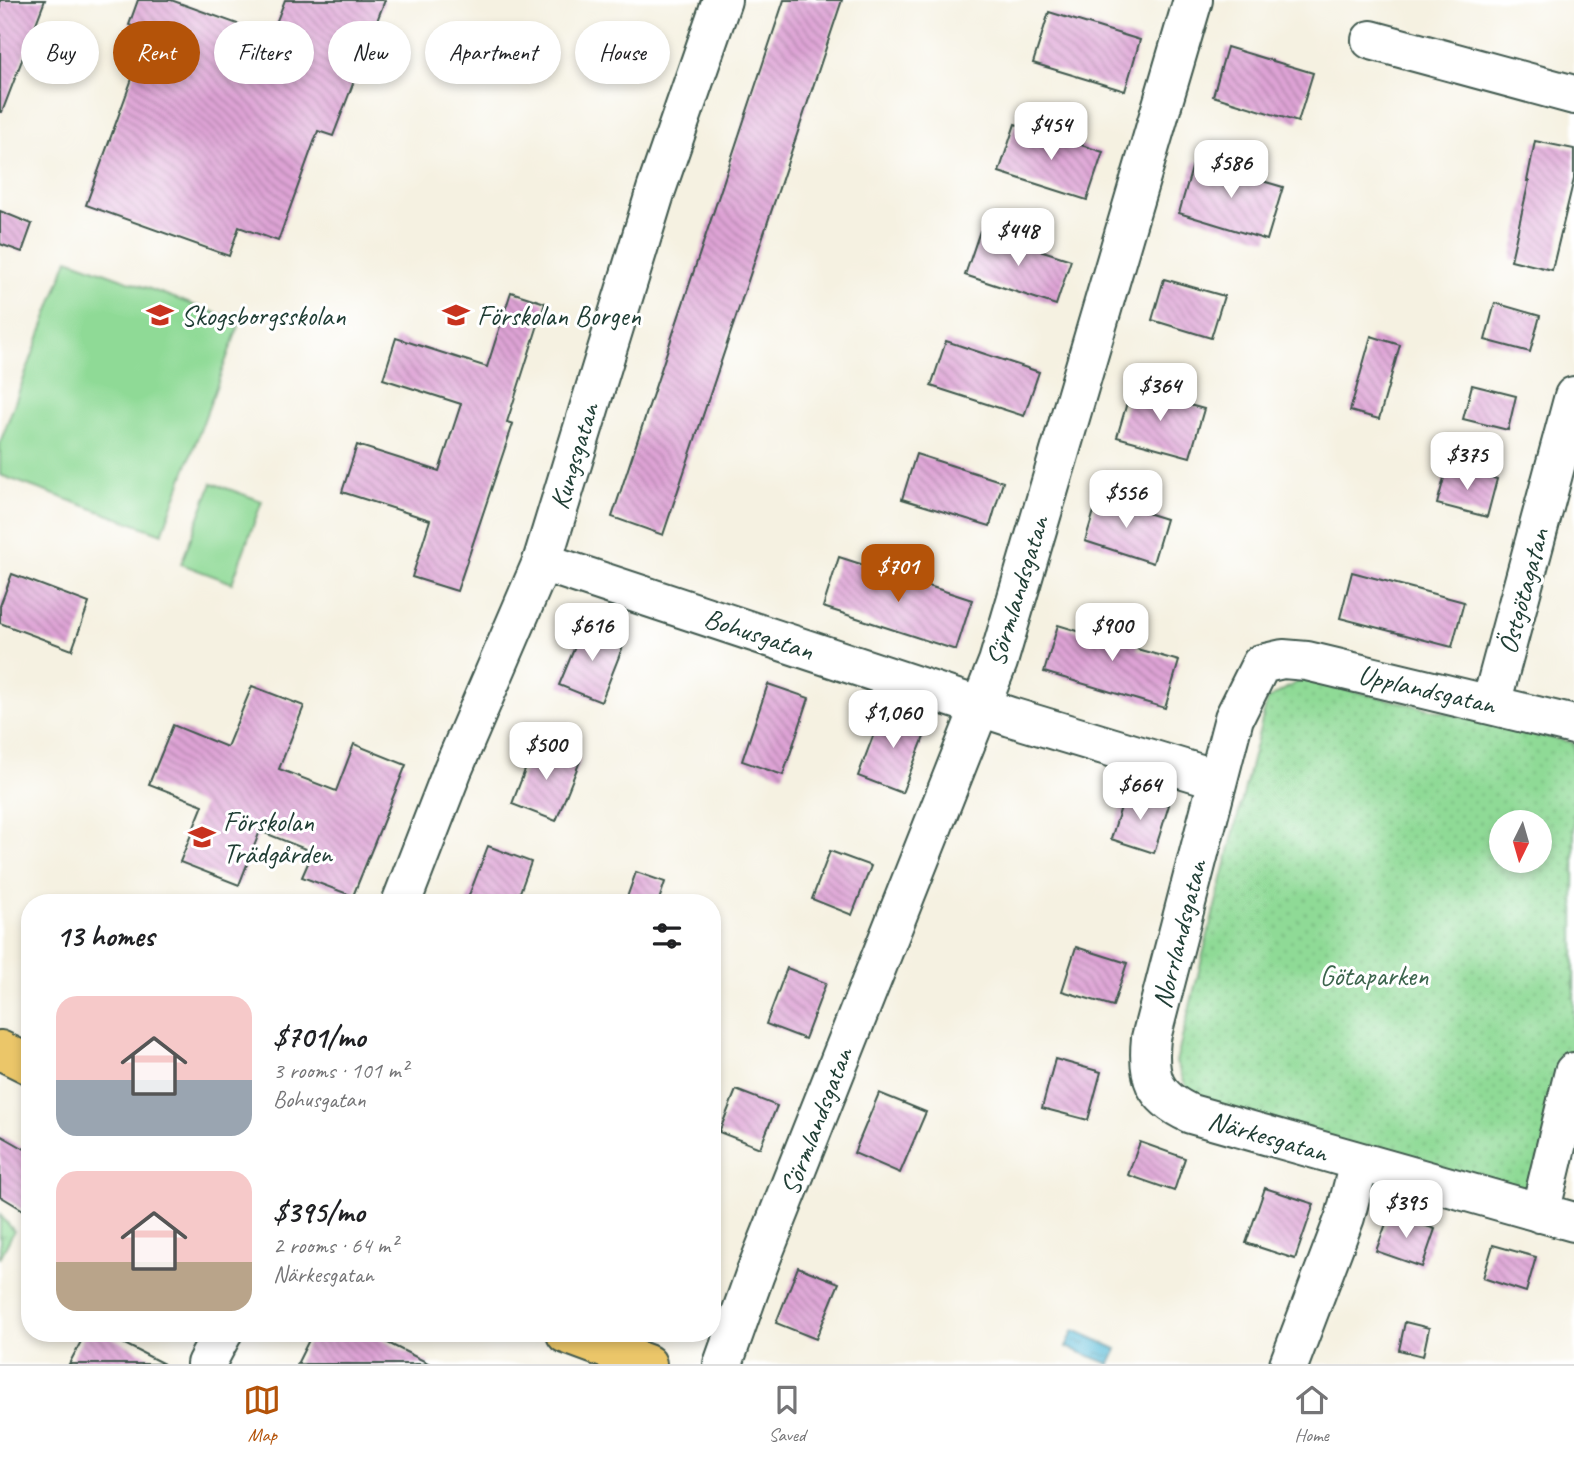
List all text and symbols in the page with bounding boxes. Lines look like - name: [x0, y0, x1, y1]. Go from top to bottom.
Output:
- chip: Buy: [21, 21, 99, 84]
- chip: Rent: [113, 21, 200, 84]
- chip: Filters: [214, 21, 314, 84]
- chip: New: [328, 21, 411, 84]
- chip: Apartment: [425, 21, 561, 84]
- chip: House: [575, 21, 670, 84]
- pin: $454: [1010, 102, 1092, 162]
- text: $454: [1030, 110, 1072, 139]
- pin: $586: [1190, 140, 1272, 200]
- text: $586: [1210, 148, 1252, 177]
- pin: $448: [977, 208, 1059, 268]
- text: $448: [997, 216, 1039, 245]
- place label: Skogsborgsskolan: [181, 298, 346, 333]
- place label: Förskolan Borgen: [477, 298, 641, 333]
- school or university icon: Skogsborgsskolan: [145, 300, 175, 330]
- school or university icon: Förskolan Borgen: [441, 300, 471, 330]
- pin: $364: [1119, 364, 1201, 423]
- text: $364: [1139, 371, 1181, 400]
- street label: Kungsgatan: [541, 397, 607, 513]
- pin: $375: [1426, 433, 1508, 492]
- text: $375: [1447, 440, 1487, 469]
- pin: $556: [1085, 470, 1167, 530]
- text: $556: [1105, 478, 1147, 507]
- street label: Sörmlandsgatan: [978, 510, 1057, 670]
- street label: Östgötagatan: [1489, 523, 1557, 658]
- pin: $701: [857, 544, 939, 604]
- text: $701: [877, 552, 919, 581]
- street label: Bohusgatan: [700, 600, 818, 668]
- pin: $616: [551, 604, 633, 663]
- pin: $900: [1071, 604, 1153, 663]
- text: $616: [571, 611, 613, 640]
- text: $900: [1091, 611, 1133, 640]
- street label: Upplandsgatan: [1355, 656, 1500, 722]
- pin: $1,060: [836, 690, 950, 750]
- text: $1,060: [865, 698, 921, 727]
- pin: $500: [505, 722, 587, 782]
- text: $500: [525, 730, 567, 759]
- pin: $664: [1099, 762, 1181, 822]
- text: $664: [1119, 770, 1161, 799]
- place label: Förskolan Trädgården: [223, 804, 333, 871]
- north arrow: [1489, 810, 1552, 873]
- map controls: [1489, 810, 1552, 873]
- school or university icon: Förskolan Trädgården: [187, 822, 217, 852]
- street label: Norrlandsgatan: [1144, 855, 1215, 1012]
- text: 13 homes: [56, 917, 154, 955]
- icon: filters: [648, 917, 686, 955]
- park label: Götaparken: [1320, 958, 1429, 993]
- text: $701/mo: [273, 1018, 365, 1056]
- icon: home: [112, 1024, 196, 1108]
- street label: Sörmlandsgatan: [772, 1041, 861, 1200]
- text: 3 rooms · 101 m²: [273, 1056, 408, 1085]
- text: Bohusgatan: [273, 1085, 366, 1114]
- street label: Närkesgatan: [1204, 1102, 1333, 1170]
- pin: $395: [1365, 1180, 1447, 1240]
- text: $395: [1386, 1188, 1426, 1217]
- text: $395/mo: [273, 1193, 365, 1231]
- icon: home: [112, 1199, 196, 1283]
- text: 2 rooms · 64 m²: [273, 1231, 397, 1260]
- text: Närkesgatan: [273, 1260, 374, 1289]
- tab: Map: [243, 1381, 281, 1447]
- tab: Saved: [768, 1381, 806, 1447]
- tab: Home: [1293, 1381, 1331, 1447]

